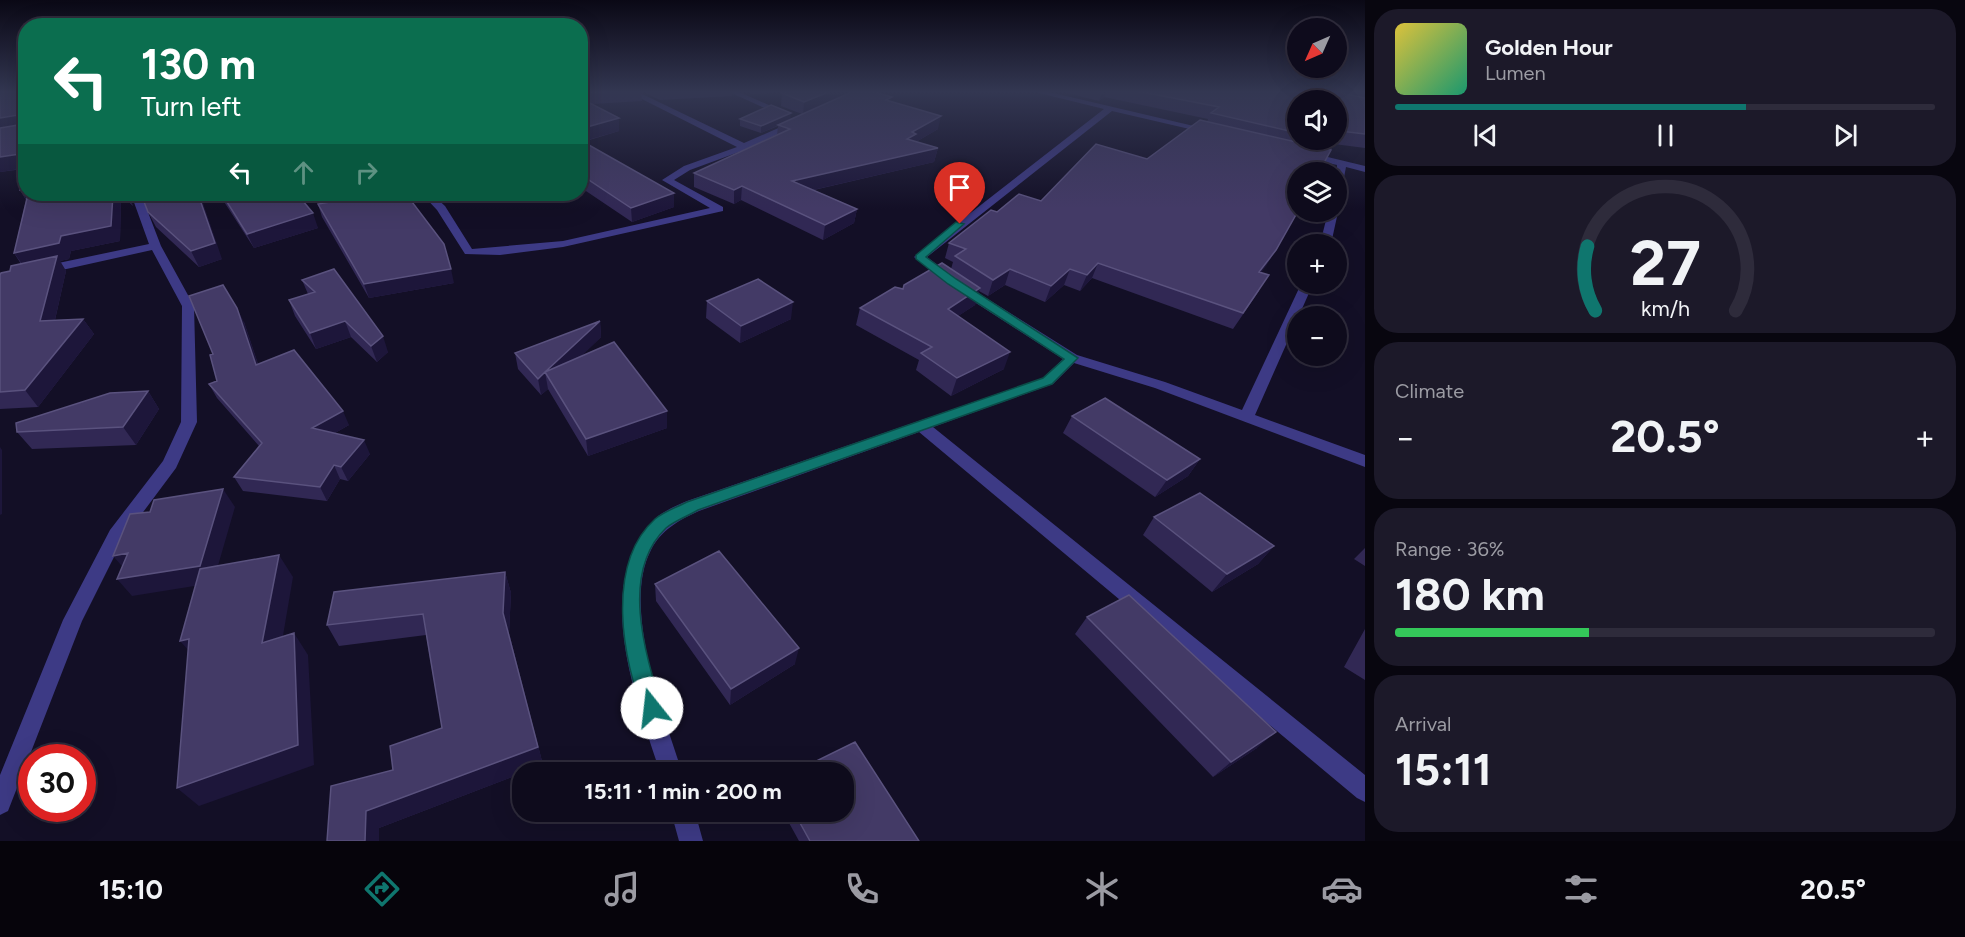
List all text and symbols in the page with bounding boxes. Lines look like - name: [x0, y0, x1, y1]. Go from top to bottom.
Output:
- north arrow: [1287, 18, 1347, 78]
- map controls: [1287, 18, 1347, 366]
- text: Golden Hour: [1485, 34, 1613, 61]
- text: 130 m: [141, 39, 256, 90]
- icon: left: [42, 42, 120, 120]
- text: Lumen: [1485, 61, 1546, 85]
- text: Turn left: [141, 90, 241, 123]
- button: sound: [1287, 90, 1347, 150]
- icon: previous: [1469, 119, 1502, 152]
- icon: pause: [1649, 119, 1682, 152]
- icon: next: [1829, 119, 1862, 152]
- icon: left: [224, 156, 257, 189]
- icon: ahead: [287, 156, 320, 189]
- icon: right: [350, 156, 383, 189]
- pin: [934, 162, 985, 224]
- button: layers: [1287, 162, 1347, 222]
- icon: arrive: [943, 171, 976, 204]
- text: 27: [1630, 226, 1700, 301]
- button: +: [1287, 234, 1347, 294]
- text: km/h: [1641, 297, 1689, 322]
- button: −: [1287, 306, 1347, 366]
- text: Climate: [1395, 379, 1464, 403]
- text: 20.5°: [1610, 409, 1720, 463]
- text: −: [1395, 418, 1416, 457]
- text: +: [1914, 418, 1935, 457]
- text: Range · 36%: [1395, 537, 1504, 561]
- text: 180 km: [1395, 567, 1545, 621]
- position arrow: [620, 676, 684, 740]
- text: Arrival: [1395, 712, 1451, 736]
- text: 15:11: [1395, 742, 1492, 796]
- speed limit sign: 30: [18, 744, 96, 822]
- text: 15:11 · 1 min · 200 m: [584, 778, 782, 805]
- icon: directions: [361, 868, 403, 910]
- icon: music: [601, 868, 643, 910]
- icon: phone: [841, 868, 883, 910]
- icon: climate: [1081, 868, 1123, 910]
- icon: car: [1321, 868, 1363, 910]
- icon: filters: [1560, 868, 1602, 910]
- text: 15:10: [99, 873, 163, 906]
- text: 20.5°: [1800, 873, 1866, 906]

